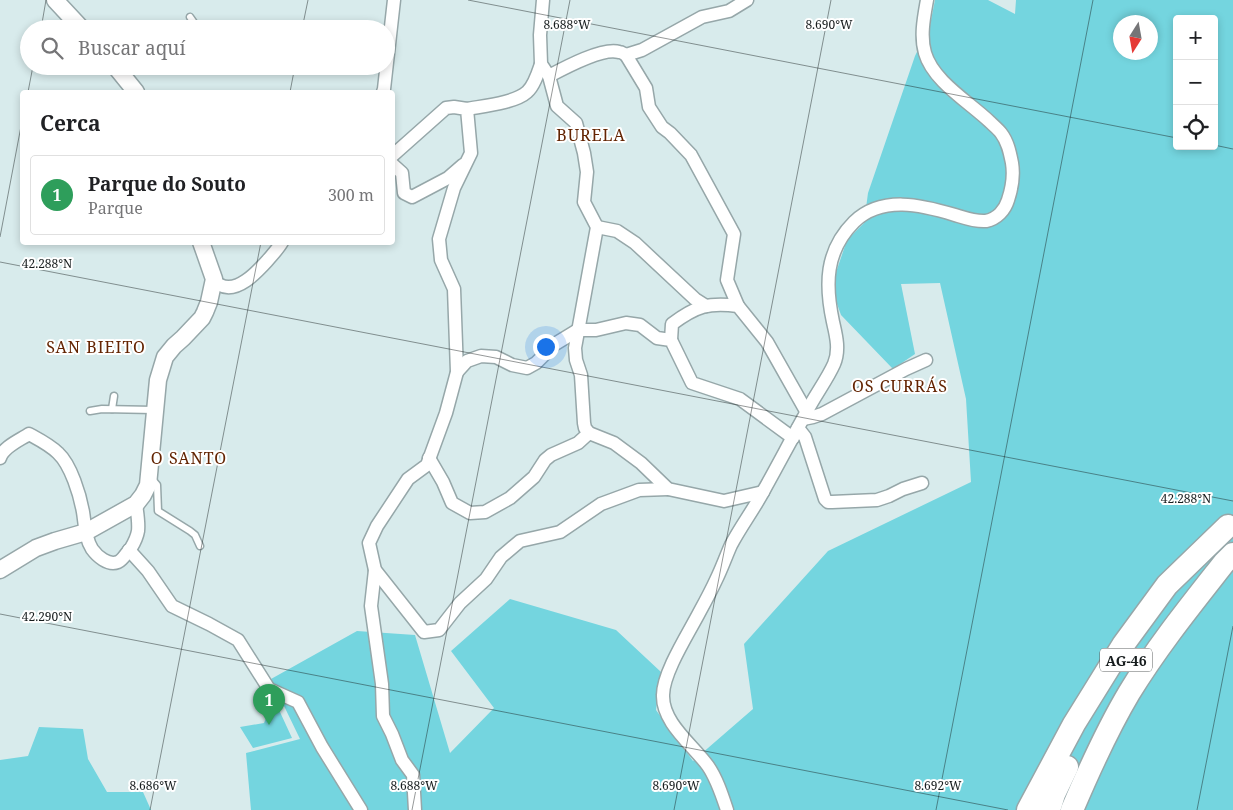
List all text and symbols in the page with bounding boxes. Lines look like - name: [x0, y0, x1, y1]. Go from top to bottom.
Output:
- north arrow: [1113, 15, 1158, 60]
- map controls: [1173, 15, 1218, 150]
- button: +: [1173, 15, 1218, 60]
- text: 8.688°W: [543, 16, 591, 33]
- text: 8.690°W: [805, 16, 853, 33]
- search box: [20, 20, 395, 75]
- icon: search: [38, 34, 66, 62]
- text: Buscar aquí: [78, 35, 186, 61]
- button: −: [1173, 60, 1218, 105]
- button: locate: [1173, 105, 1218, 150]
- text: Cerca: [40, 109, 101, 137]
- district label: BURELA: [556, 124, 626, 146]
- text: Parque do Souto: [88, 171, 246, 197]
- text: 1: [52, 184, 62, 206]
- text: 300 m: [328, 184, 374, 206]
- text: Parque: [88, 197, 143, 219]
- text: 42.288°N: [22, 255, 72, 272]
- your location: [533, 334, 559, 360]
- district label: SAN BIEITO: [46, 336, 146, 358]
- district label: OS CURRÁS: [852, 375, 948, 397]
- district label: O SANTO: [151, 447, 227, 469]
- text: 42.288°N: [1161, 490, 1211, 507]
- text: 42.290°N: [22, 608, 72, 625]
- road number: AG-46: [1100, 648, 1152, 672]
- pin: 1: [253, 684, 285, 725]
- text: 8.686°W: [129, 777, 177, 794]
- text: 8.688°W: [390, 777, 438, 794]
- text: 8.690°W: [652, 777, 700, 794]
- text: 8.692°W: [914, 777, 962, 794]

